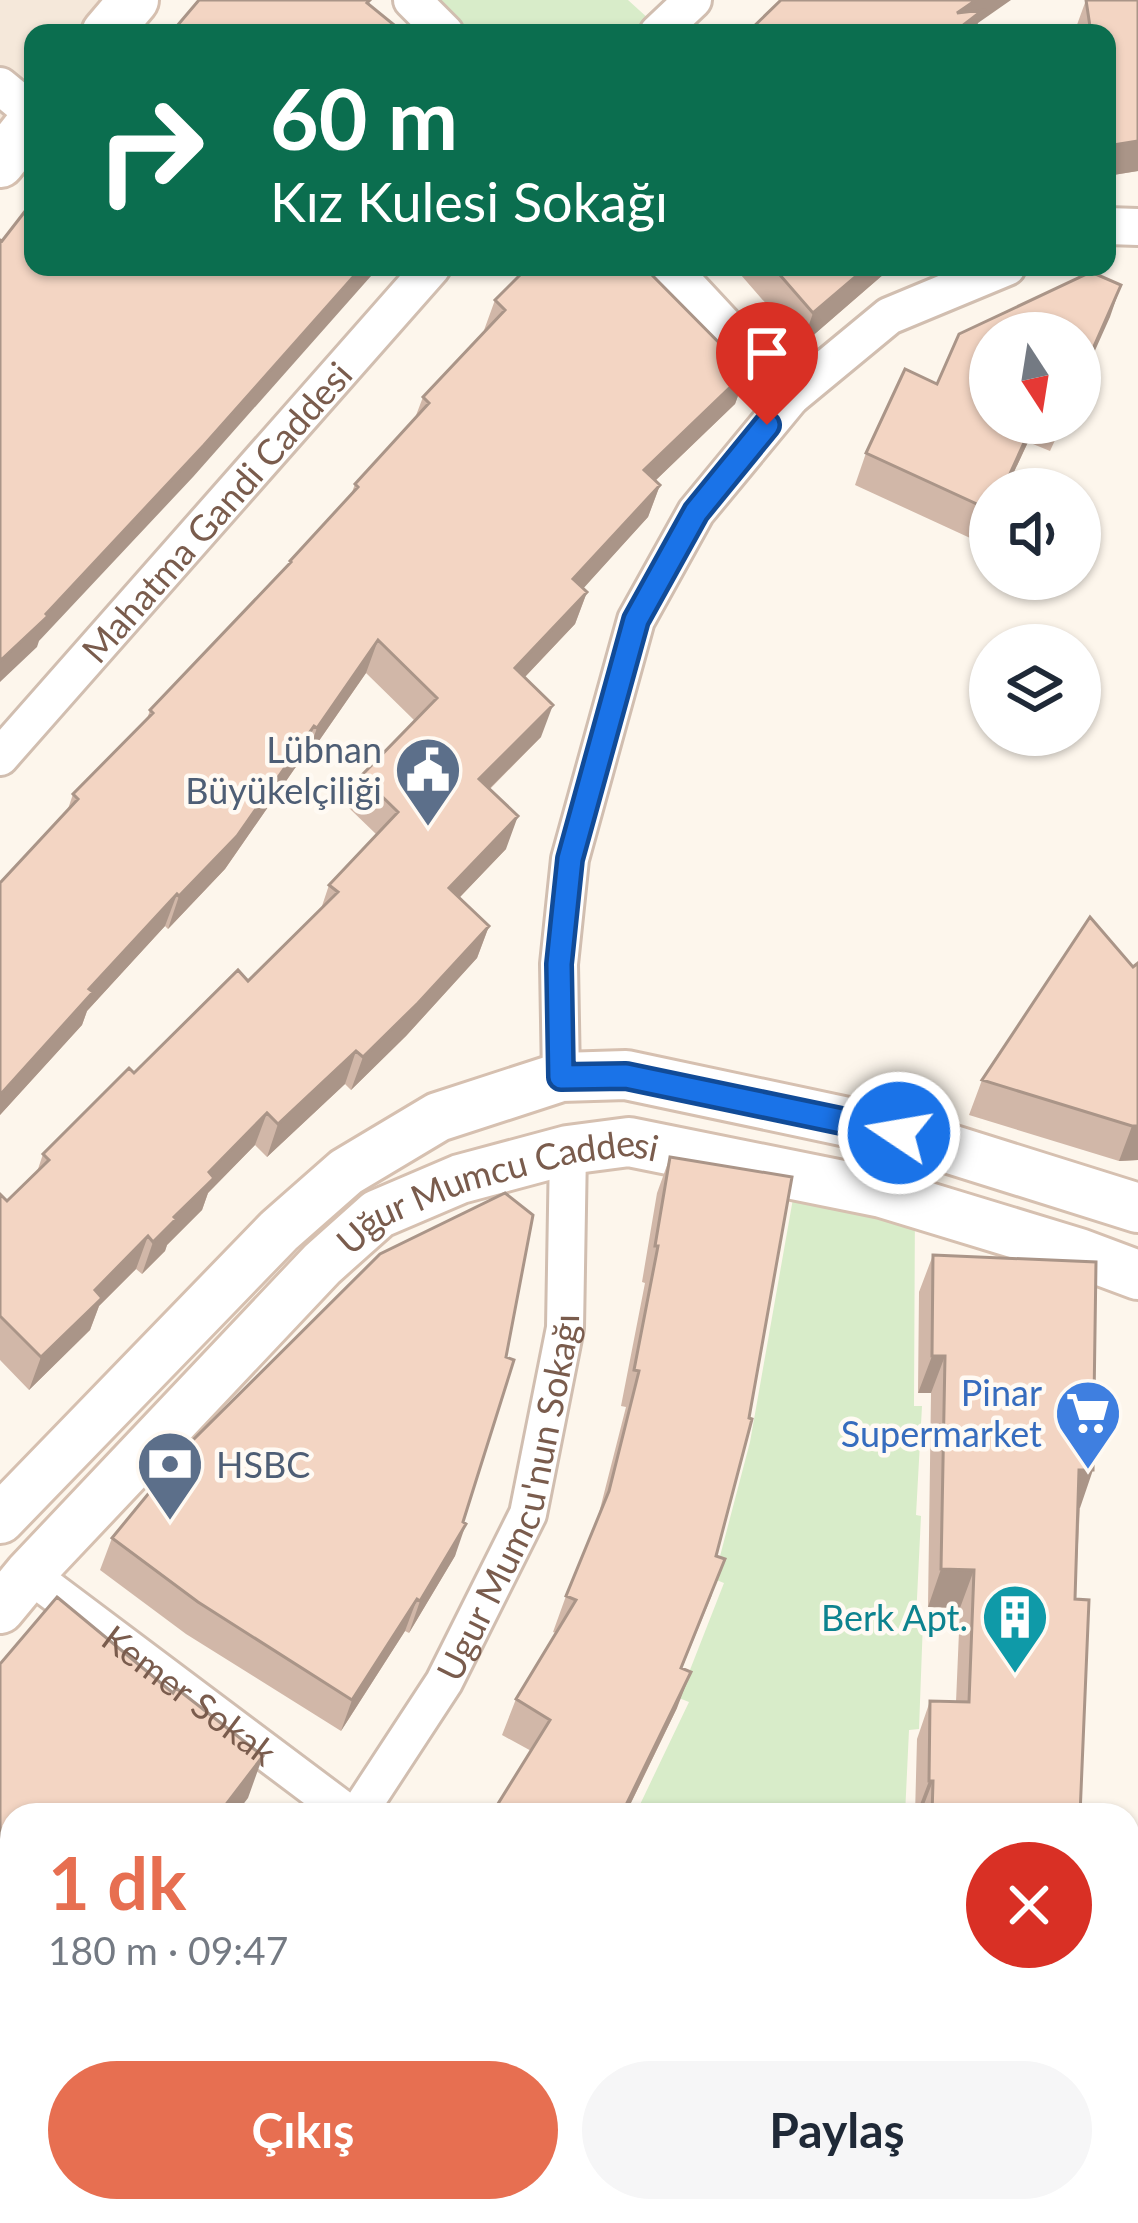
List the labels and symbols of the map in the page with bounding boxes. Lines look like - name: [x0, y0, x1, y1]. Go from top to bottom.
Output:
- pin: [716, 302, 818, 425]
- north arrow: [969, 312, 1101, 444]
- street label: Mahatma Gandi Caddesi: [72, 352, 360, 671]
- place label: Lübnan Büyükelçiliği: [185, 727, 382, 812]
- public building icon: Lübnan Büyükelçiliği: [393, 735, 463, 829]
- position arrow: [836, 1070, 962, 1196]
- street label: Uğur Mumcu Caddesi: [327, 1119, 663, 1263]
- street label: Ugur Mumcu'nun Sokağı: [427, 1314, 588, 1687]
- place label: Pinar Supermarket: [841, 1370, 1042, 1455]
- supermarket icon: Pinar Supermarket: [1053, 1378, 1123, 1472]
- bank icon: HSBC: [135, 1429, 205, 1523]
- place label: HSBC: [216, 1442, 310, 1486]
- building icon: Berk Apt.: [980, 1582, 1050, 1676]
- place label: Berk Apt.: [821, 1595, 968, 1639]
- street label: Kemer Sokak: [94, 1615, 286, 1775]

